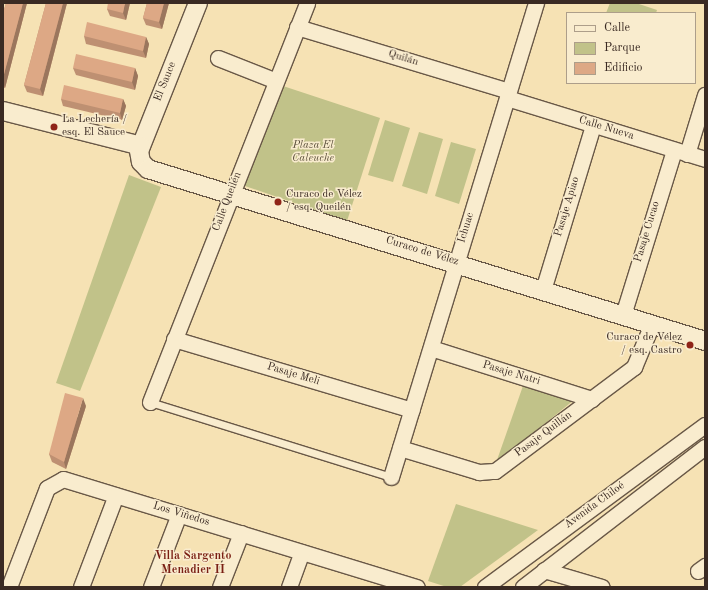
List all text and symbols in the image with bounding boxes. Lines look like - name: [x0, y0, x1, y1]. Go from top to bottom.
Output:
- legend: [566, 12, 696, 84]
- text: Calle: [604, 22, 630, 34]
- text: Parque: [604, 42, 640, 54]
- street label: Quilán: [386, 48, 420, 70]
- street label: El Sauce: [152, 60, 180, 104]
- text: Edificio: [604, 62, 643, 74]
- place label: La Lechería / esq. El Sauce: [62, 114, 127, 140]
- street label: Calle Nueva: [577, 114, 635, 144]
- marker: La Lechería / esq. El Sauce: [49, 122, 59, 132]
- park label: Plaza El Caleuche: [292, 140, 334, 166]
- street label: Calle Queilén: [211, 170, 245, 234]
- street label: Pasaje Apiao: [553, 175, 583, 239]
- place label: Curaco de Vélez / esq. Queilén: [286, 189, 362, 215]
- marker: Curaco de Vélez / esq. Queilén: [273, 197, 283, 207]
- street label: Pasaje Cucao: [632, 200, 664, 264]
- street label: Ichuac: [456, 211, 478, 245]
- street label: Curaco de Vélez: [384, 235, 460, 269]
- place label: Curaco de Vélez / esq. Castro: [606, 332, 682, 358]
- marker: Curaco de Vélez / esq. Castro: [685, 340, 695, 350]
- street label: Pasaje Natri: [481, 359, 541, 389]
- street label: Pasaje Meli: [265, 361, 321, 389]
- street label: Pasaje Quillán: [513, 409, 575, 461]
- street label: Avenida Chiloé: [562, 480, 628, 532]
- street label: Los Viñedos: [151, 500, 211, 530]
- district label: Villa Sargento Menadier II: [154, 550, 232, 578]

